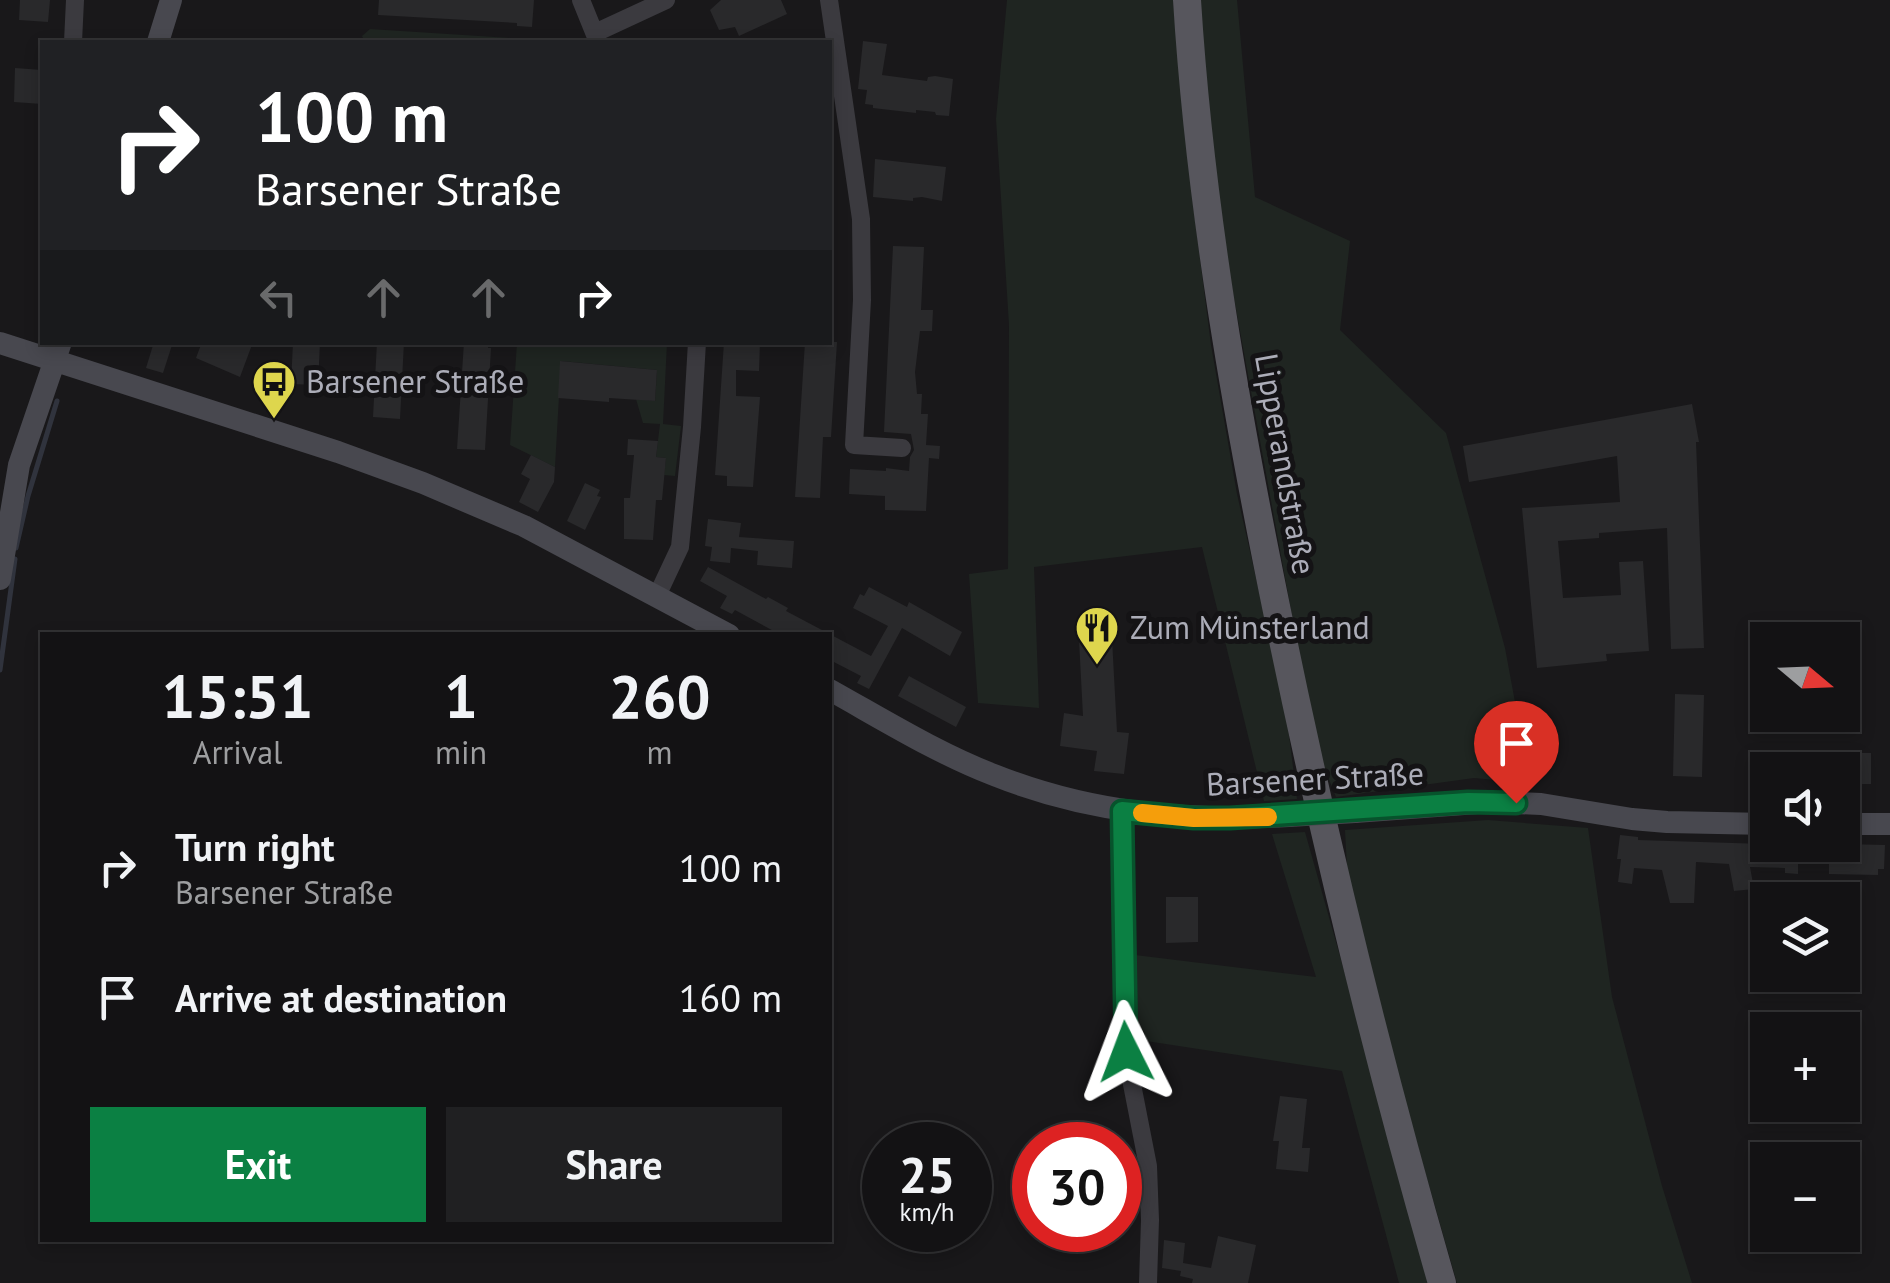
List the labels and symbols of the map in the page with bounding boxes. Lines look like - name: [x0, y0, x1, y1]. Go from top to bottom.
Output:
- street label: Lipperandstraße: [1246, 350, 1326, 578]
- bus stop icon: Barsener Straße: [251, 359, 297, 420]
- place label: Barsener Straße: [306, 360, 524, 402]
- restaurant icon: Zum Münsterland: [1074, 605, 1120, 666]
- place label: Zum Münsterland: [1130, 606, 1370, 648]
- north arrow: [1750, 622, 1860, 732]
- pin: [1474, 701, 1559, 804]
- street label: Barsener Straße: [1205, 751, 1425, 805]
- position arrow: [1074, 1000, 1178, 1104]
- speed limit sign: 30: [1012, 1122, 1142, 1252]

